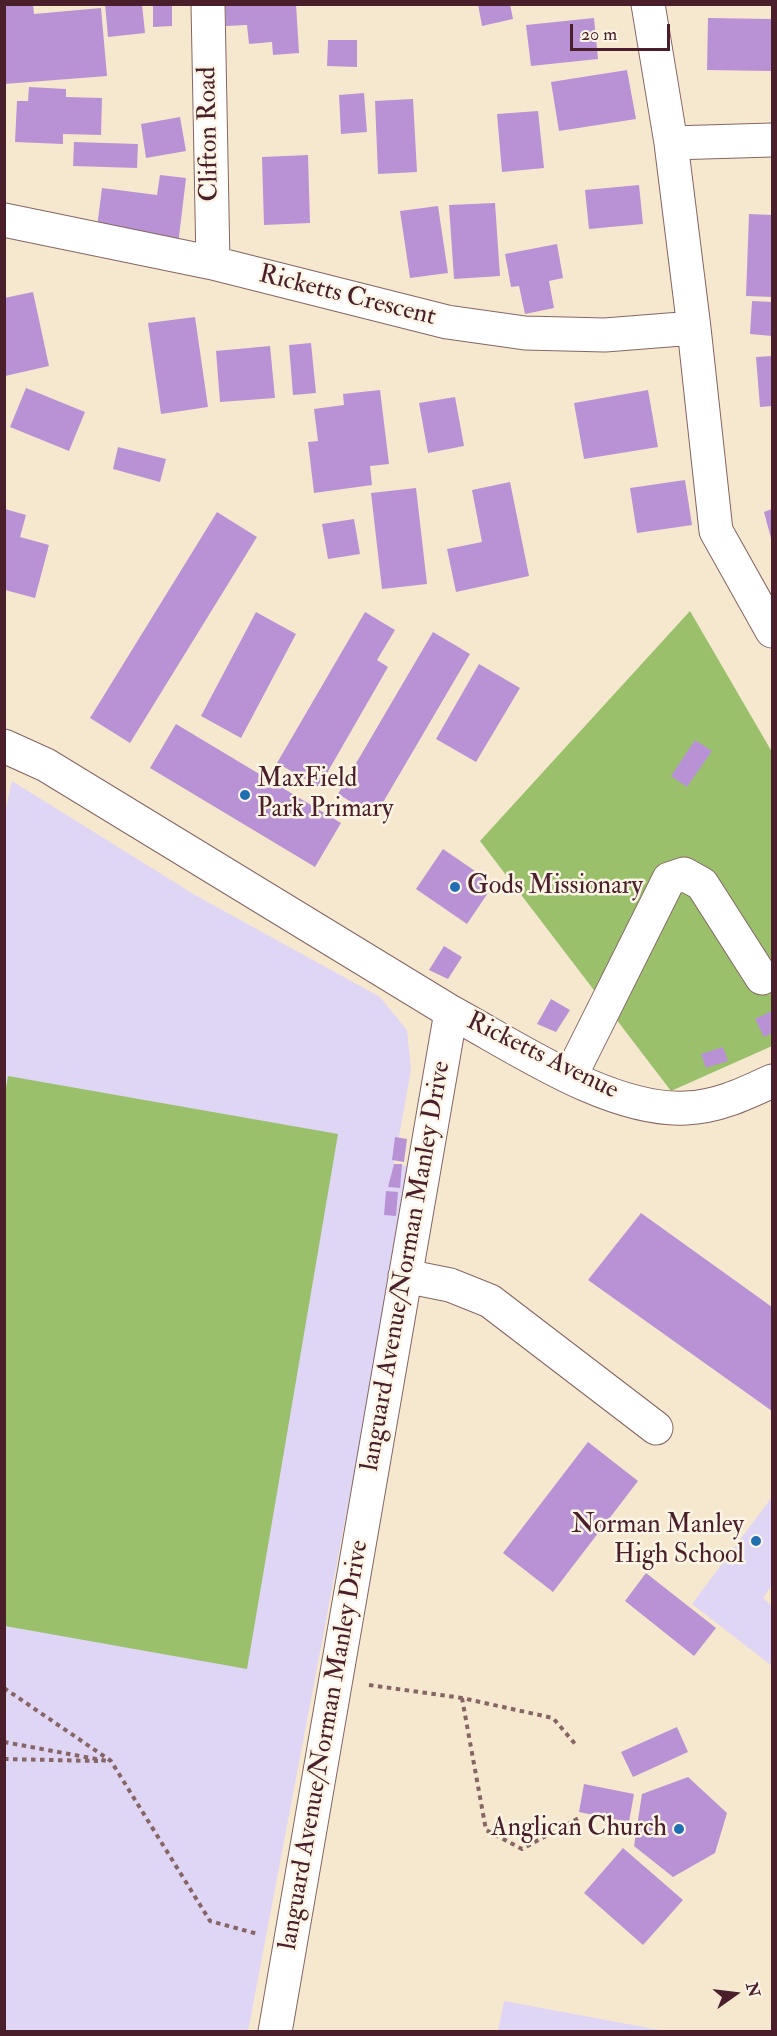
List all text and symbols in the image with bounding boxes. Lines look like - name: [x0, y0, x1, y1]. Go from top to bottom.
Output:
- scale bar: [573, 12, 674, 50]
- text: 20 m: [581, 23, 617, 46]
- street label: Clifton Road: [193, 66, 227, 202]
- street label: Ricketts Crescent: [255, 260, 439, 334]
- place label: MaxField Park Primary: [257, 764, 393, 826]
- marker: MaxField Park Primary: [238, 788, 252, 802]
- place label: Gods Missionary: [467, 871, 643, 903]
- marker: Gods Missionary: [448, 880, 462, 894]
- street label: Ricketts Avenue: [461, 1007, 623, 1107]
- street label: languard Avenue/Norman Manley Drive: [356, 1059, 458, 1473]
- place label: Norman Manley High School: [571, 1510, 744, 1572]
- marker: Norman Manley High School: [749, 1534, 763, 1548]
- street label: languard Avenue/Norman Manley Drive: [274, 1538, 376, 1952]
- place label: Anglican Church: [491, 1813, 667, 1845]
- marker: Anglican Church: [672, 1822, 686, 1836]
- north arrow: [705, 1964, 765, 2024]
- text: N: [741, 1980, 764, 1999]

